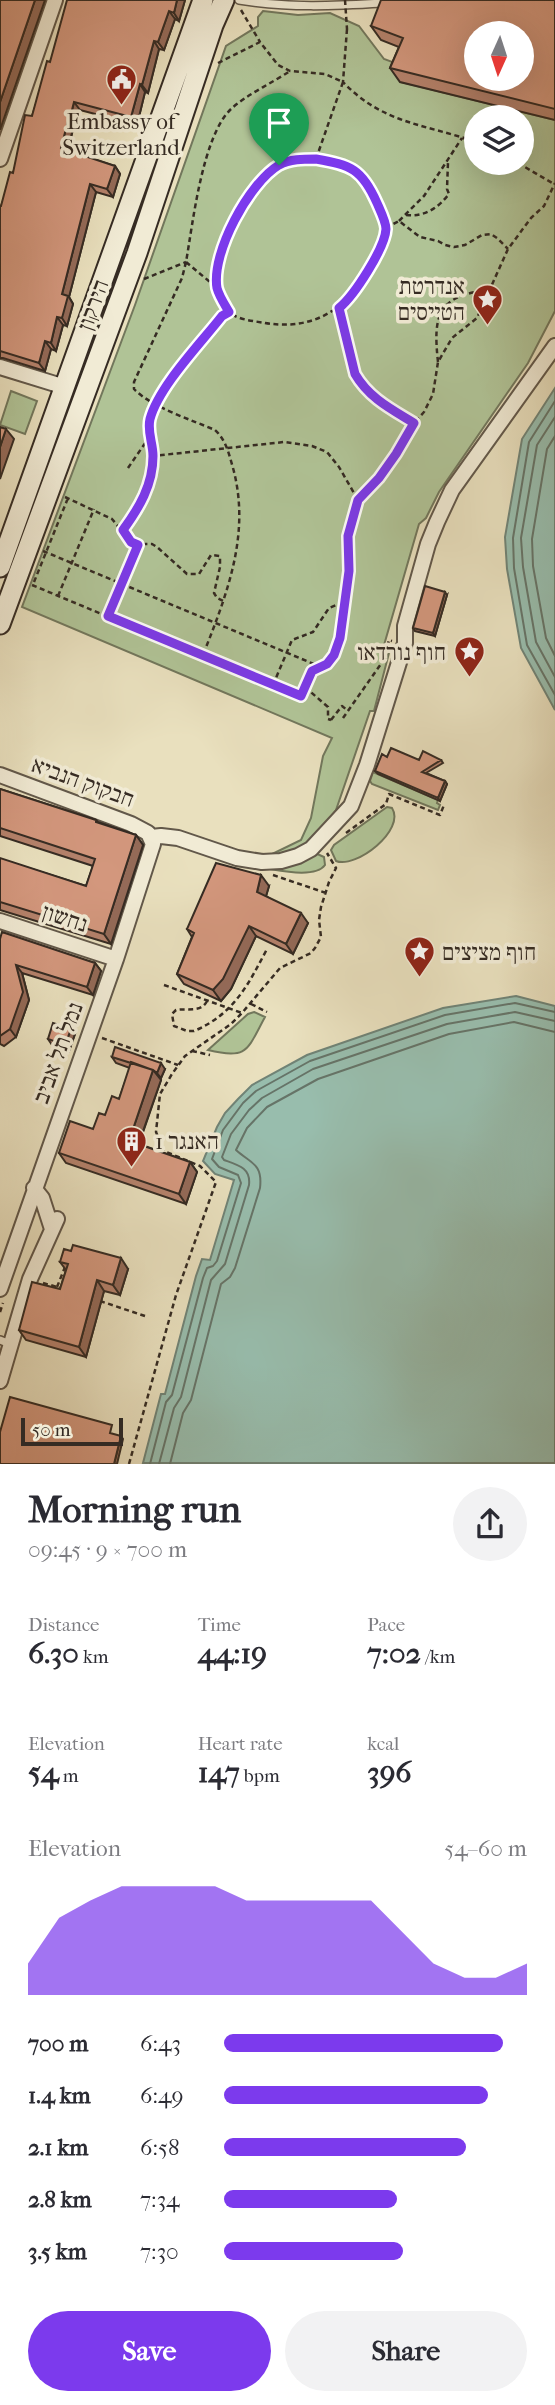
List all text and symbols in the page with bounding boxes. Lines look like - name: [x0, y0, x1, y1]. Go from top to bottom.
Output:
- north arrow: [464, 21, 534, 91]
- map controls: [464, 21, 534, 175]
- public building icon: Embassy of Switzerland: [104, 63, 138, 107]
- pin: [249, 93, 309, 165]
- icon: arrive: [260, 104, 298, 142]
- button: layers: [464, 105, 534, 175]
- place label: Embassy of Switzerland: [62, 108, 180, 161]
- place label: אנדרטת הטייסים: [398, 273, 465, 326]
- street label: הירקון: [71, 276, 115, 334]
- place icon: אנדרטת הטייסים: [471, 282, 505, 326]
- place icon: חוף נורדאו: [452, 635, 486, 679]
- place label: חוף נורדאו: [357, 639, 446, 666]
- street label: חבקוק הנביא: [28, 751, 138, 813]
- street label: נחשון: [39, 898, 91, 938]
- place icon: חוף מציצים: [402, 935, 436, 979]
- place label: חוף מציצים: [442, 939, 536, 966]
- street label: נמל תל אביב: [27, 999, 89, 1107]
- building icon: האנגר 1: [115, 1124, 149, 1168]
- place label: האנגר 1: [155, 1128, 219, 1155]
- scale bar: [21, 1414, 122, 1446]
- text: 50 m: [32, 1419, 71, 1441]
- text: Morning run: [28, 1487, 241, 1532]
- button: share: [453, 1487, 527, 1561]
- text: 09:45 · 9 × 700 m: [28, 1536, 187, 1563]
- text: Distance: [28, 1614, 99, 1636]
- text: Time: [198, 1614, 241, 1636]
- text: Pace: [367, 1614, 405, 1636]
- text: 6.30: [28, 1636, 79, 1671]
- text: 44:19: [198, 1636, 267, 1671]
- text: 7:02: [367, 1636, 421, 1671]
- text: km: [79, 1646, 109, 1668]
- text: /km: [421, 1646, 455, 1668]
- text: Elevation: [28, 1733, 105, 1755]
- text: Heart rate: [198, 1733, 283, 1755]
- text: kcal: [367, 1733, 399, 1755]
- text: 54: [28, 1755, 59, 1790]
- text: 147: [198, 1755, 240, 1790]
- text: 396: [367, 1755, 412, 1790]
- text: m: [59, 1765, 79, 1787]
- text: bpm: [240, 1765, 280, 1787]
- text: Elevation: [28, 1835, 121, 1862]
- text: 54–60 m: [444, 1835, 527, 1862]
- text: 700 m: [28, 2030, 88, 2057]
- text: 6:43: [140, 2030, 181, 2057]
- text: 1.4 km: [28, 2082, 91, 2109]
- text: 6:49: [140, 2082, 184, 2109]
- text: 2.1 km: [28, 2134, 88, 2161]
- text: 6:58: [140, 2134, 180, 2161]
- text: 2.8 km: [28, 2186, 92, 2213]
- text: 7:34: [140, 2186, 180, 2213]
- text: 3.5 km: [28, 2238, 87, 2265]
- text: 7:30: [140, 2238, 179, 2265]
- button: Save: [28, 2311, 271, 2391]
- button: Share: [285, 2311, 527, 2391]

